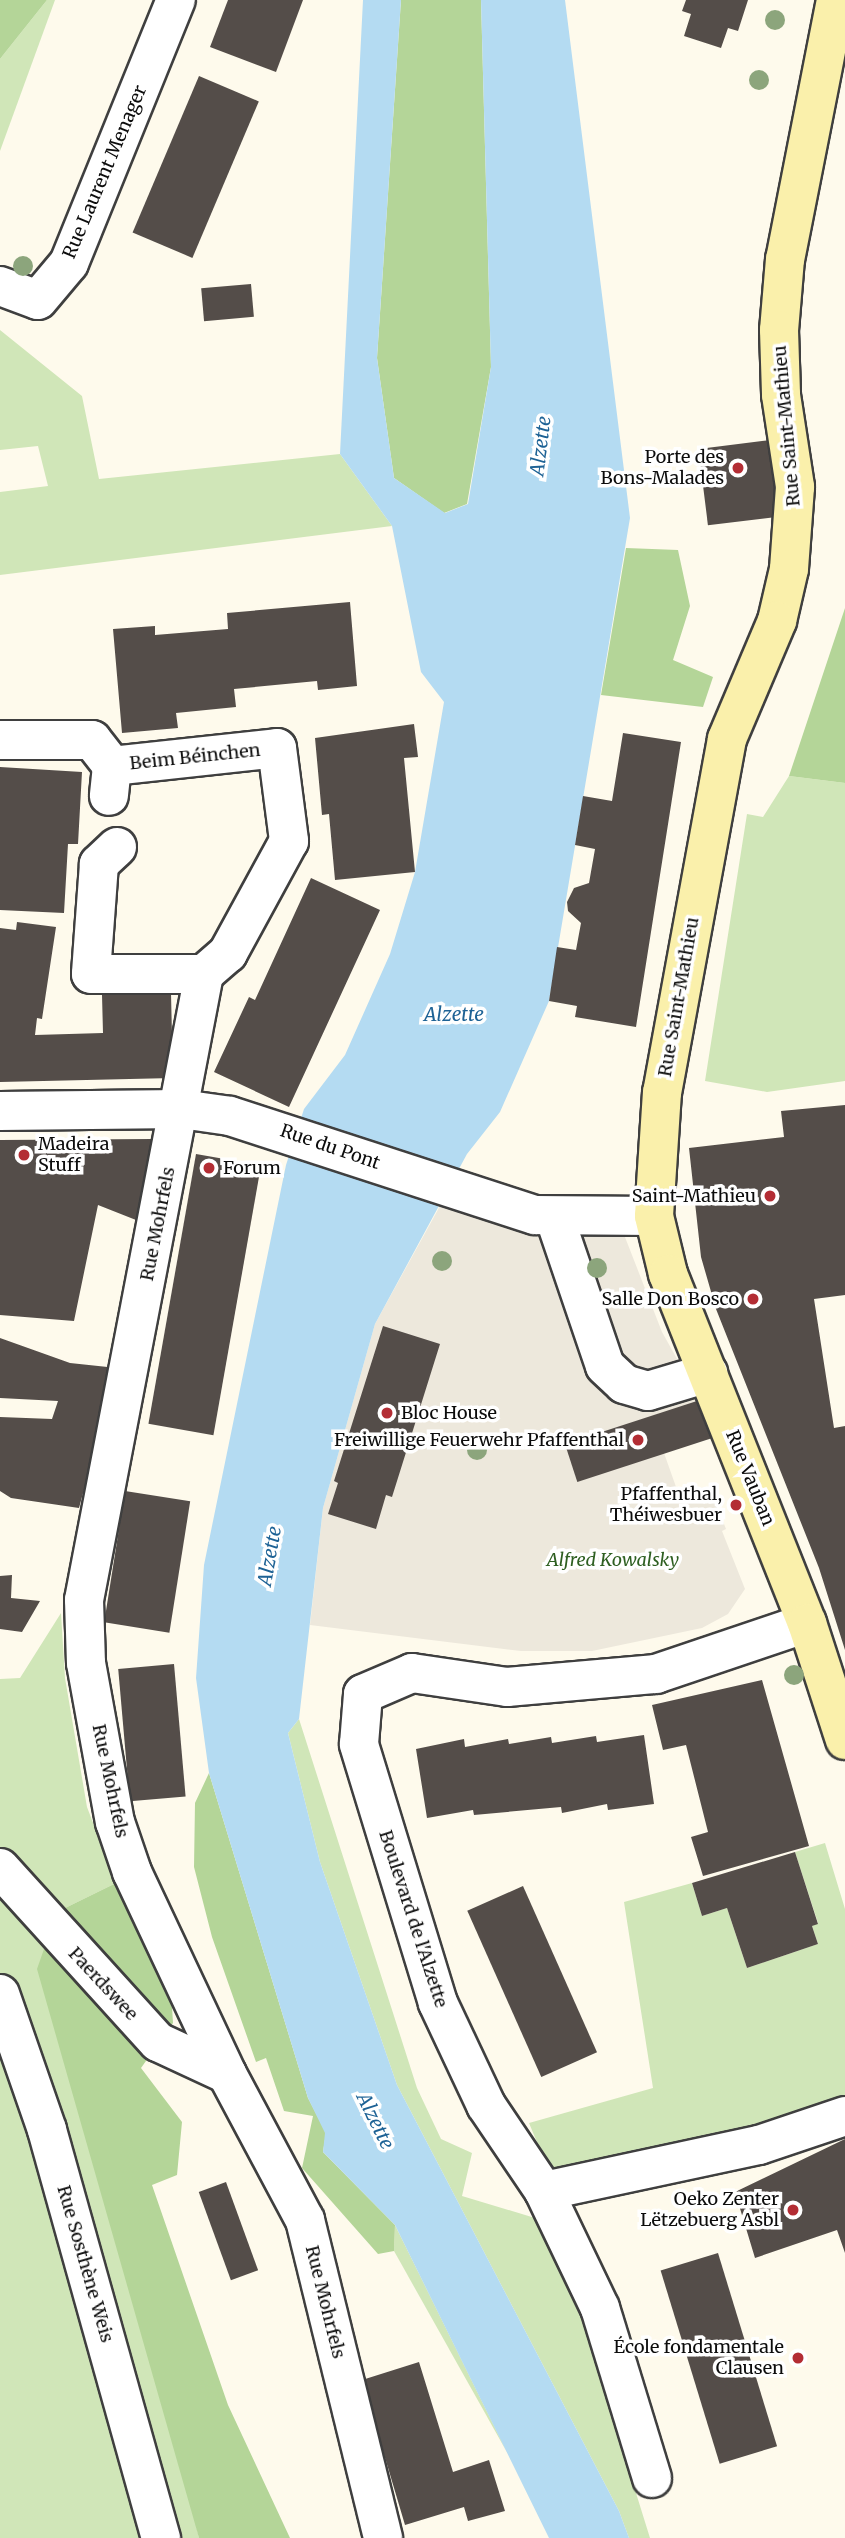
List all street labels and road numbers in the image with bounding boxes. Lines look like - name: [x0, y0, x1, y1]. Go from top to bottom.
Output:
- street label: Rue Laurent Menager: [59, 82, 151, 262]
- street label: Rue Saint-Mathieu: [769, 345, 805, 507]
- street label: Beim Béinchen: [128, 739, 262, 775]
- street label: Rue Saint-Mathieu: [654, 916, 704, 1078]
- street label: Rue du Pont: [277, 1120, 383, 1174]
- street label: Rue Mohrfels: [136, 1165, 180, 1283]
- street label: Rue Vauban: [721, 1427, 779, 1529]
- street label: Rue Mohrfels: [87, 1722, 133, 1840]
- street label: Boulevard de l'Alzette: [374, 1828, 452, 2010]
- street label: Paerdswee: [64, 1943, 142, 2025]
- street label: Rue Sosthène Weis: [52, 2183, 118, 2345]
- street label: Rue Mohrfels: [301, 2243, 349, 2361]

